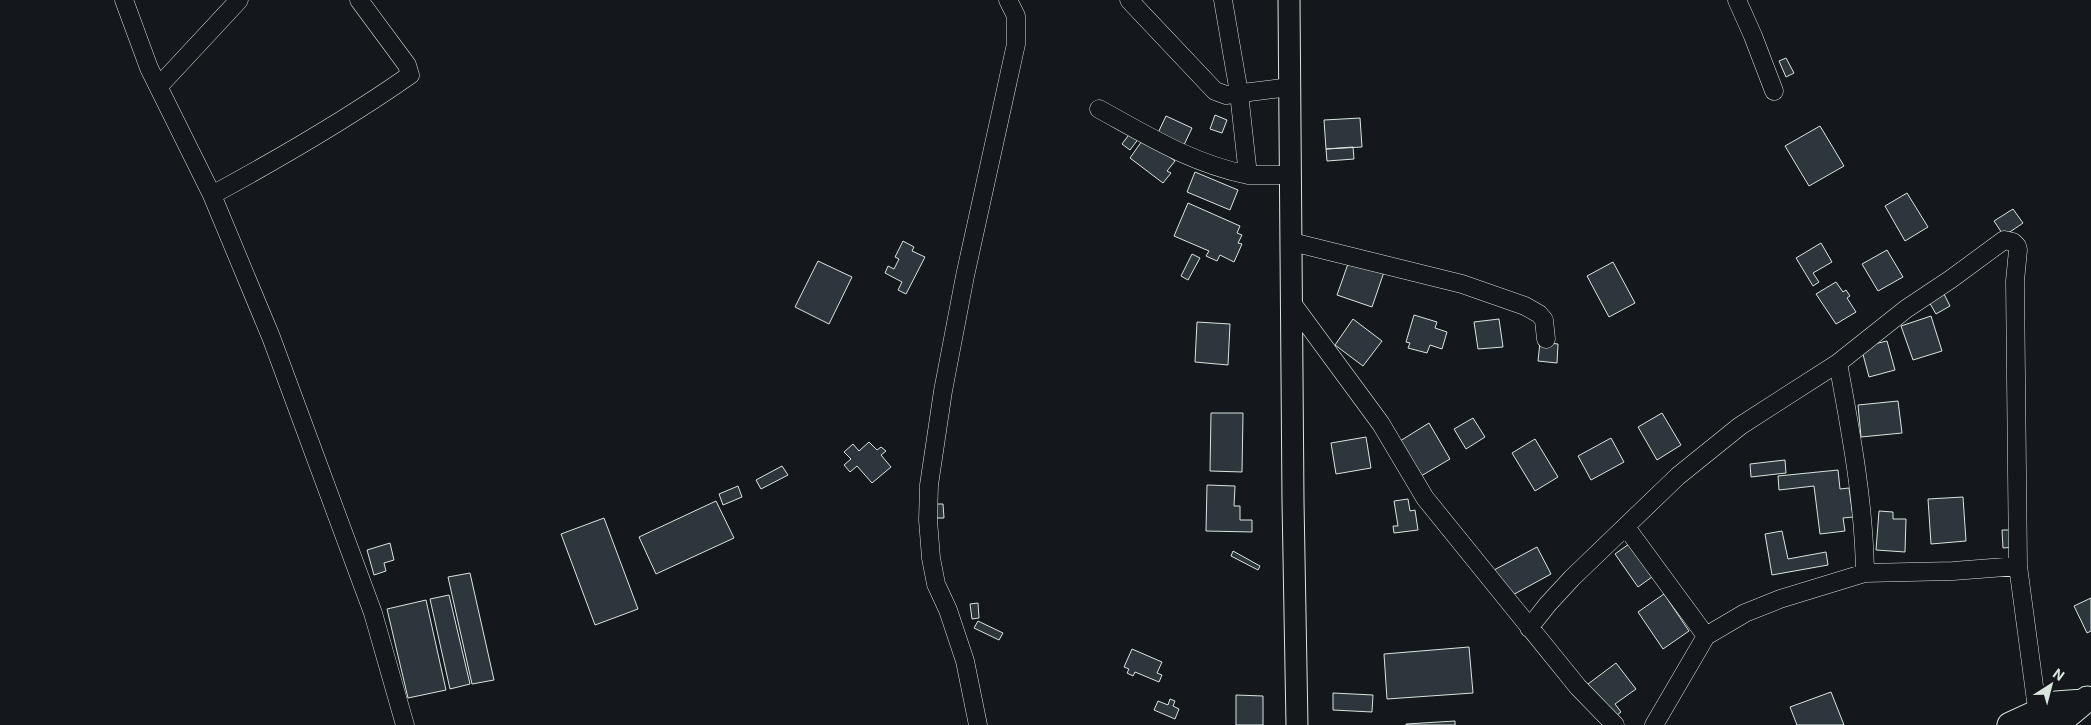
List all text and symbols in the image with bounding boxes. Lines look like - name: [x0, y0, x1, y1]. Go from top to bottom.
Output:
- north arrow: [2026, 660, 2076, 710]
- text: N: [2050, 665, 2067, 684]

